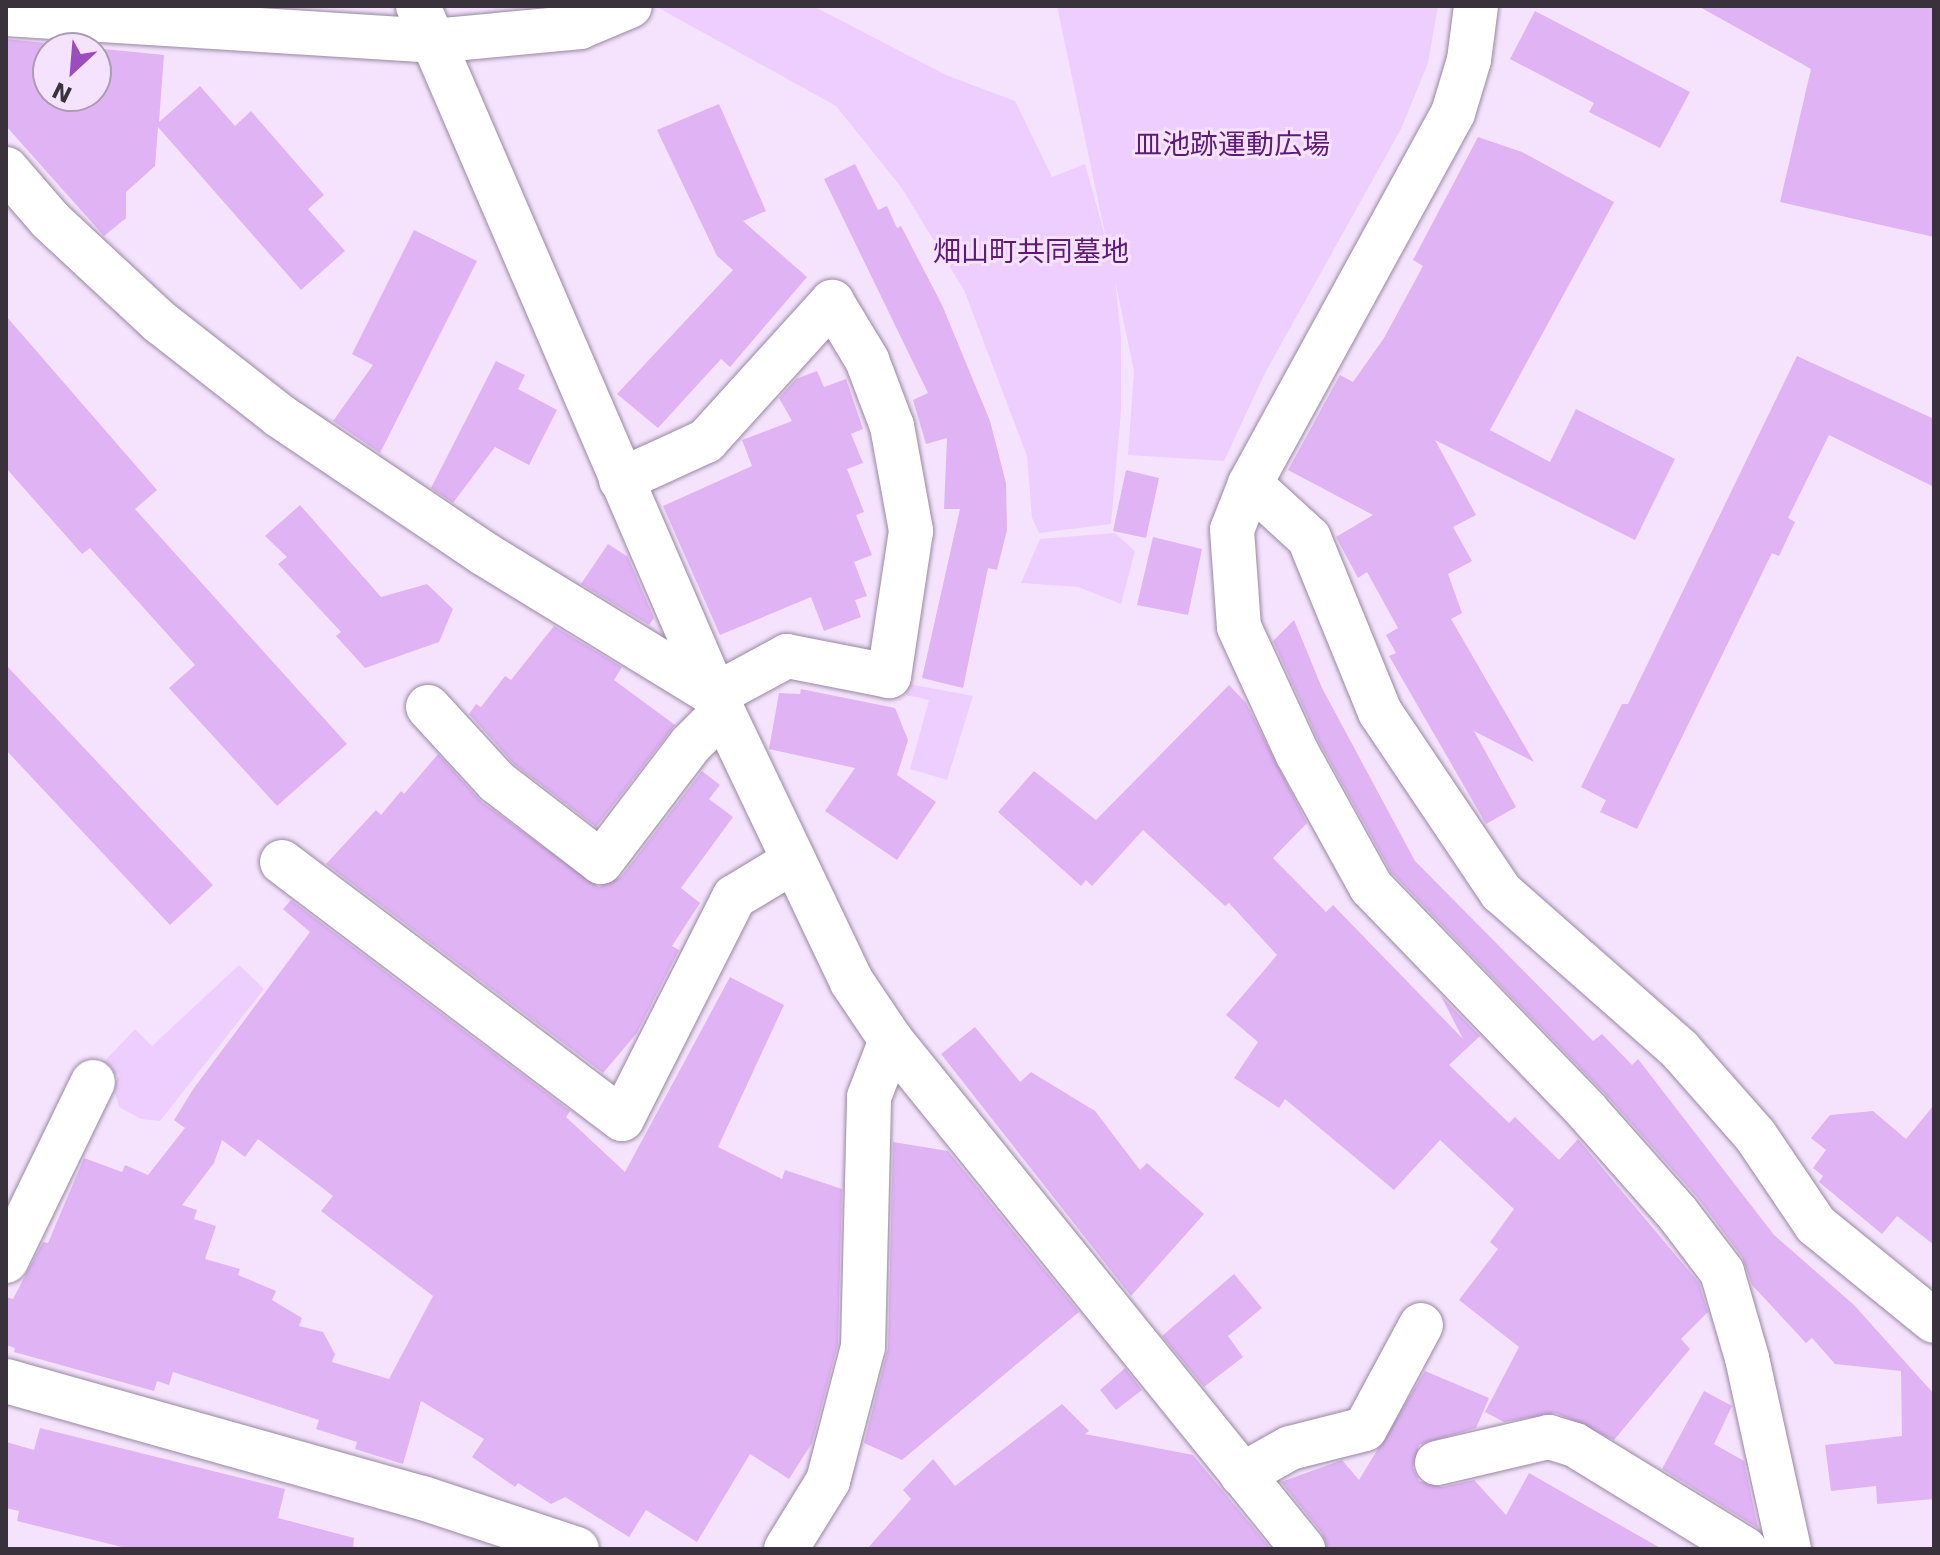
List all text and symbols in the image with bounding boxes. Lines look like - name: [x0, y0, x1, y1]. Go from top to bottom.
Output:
- north arrow: [32, 32, 112, 112]
- text: N: [48, 77, 76, 107]
- park label: 皿池跡運動広場: [1134, 128, 1330, 162]
- park label: 畑山町共同墓地: [933, 235, 1129, 269]

